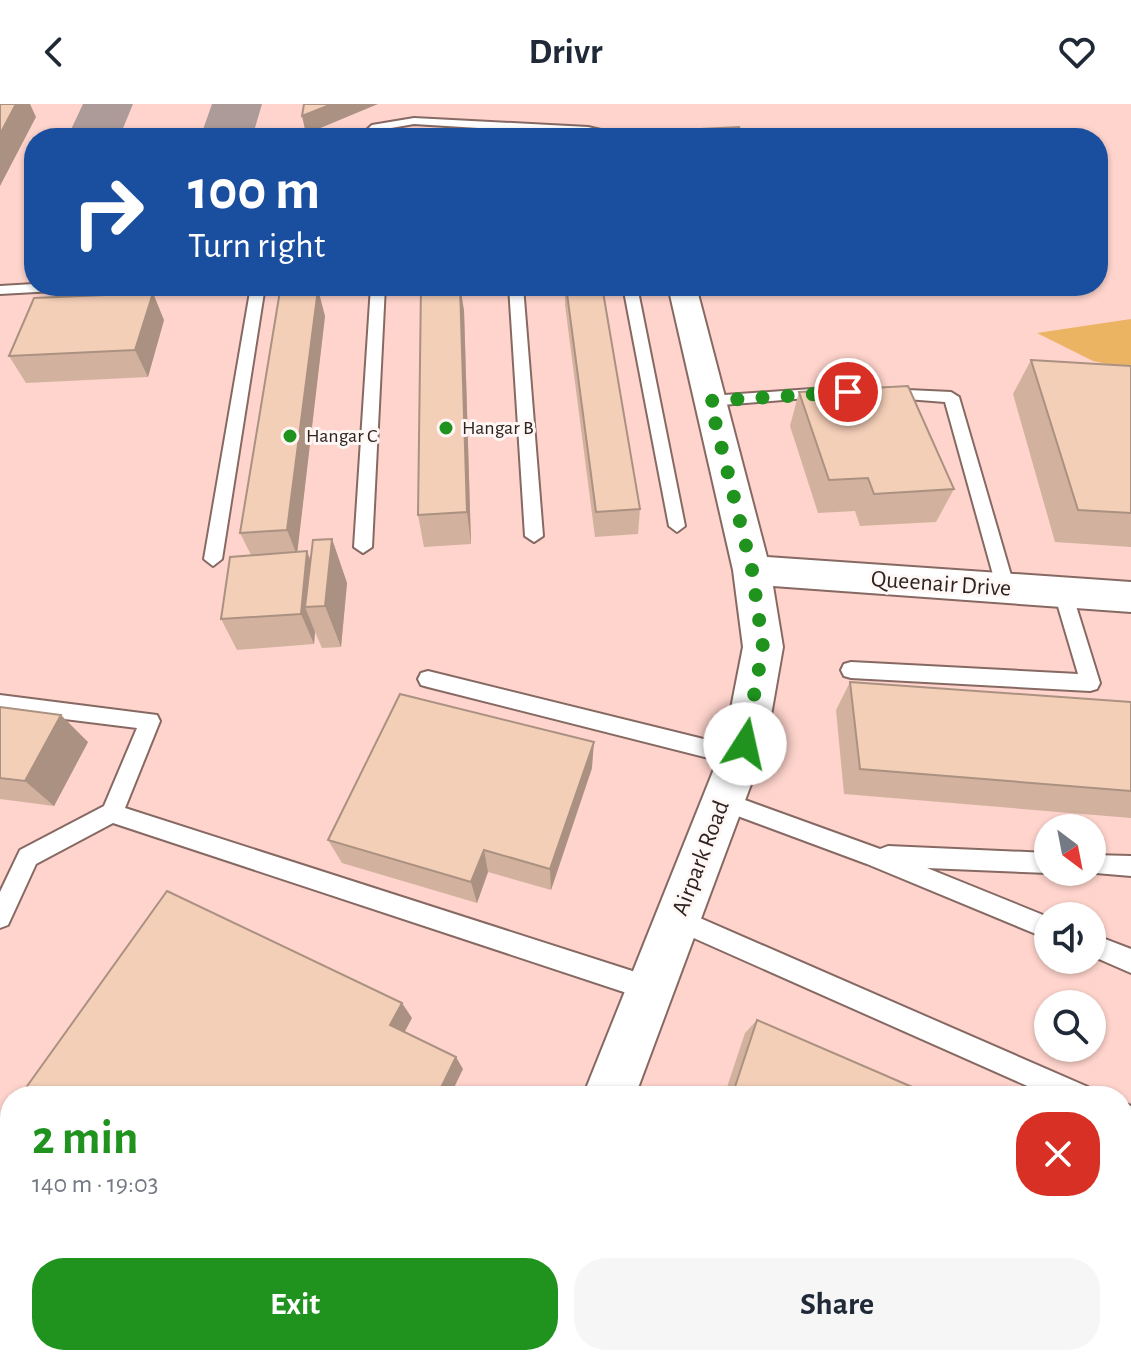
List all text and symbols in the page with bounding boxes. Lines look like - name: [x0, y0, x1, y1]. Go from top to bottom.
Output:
- icon: back: [32, 30, 76, 74]
- icon: heart: [1055, 30, 1099, 74]
- text: Drivr: [529, 34, 602, 70]
- icon: right: [56, 160, 160, 264]
- text: 100 m: [188, 163, 320, 219]
- text: Turn right: [188, 228, 325, 264]
- pin: [814, 358, 882, 426]
- icon: arrive: [826, 370, 870, 414]
- place label: Hangar B: [462, 418, 534, 438]
- marker: Hangar B: [437, 419, 455, 437]
- place label: Hangar C: [306, 426, 377, 446]
- marker: Hangar C: [281, 427, 299, 445]
- street label: Queenair Drive: [870, 567, 1012, 601]
- position arrow: [703, 702, 787, 786]
- street label: Airpark Road: [668, 797, 734, 919]
- north arrow: [1034, 814, 1106, 886]
- map controls: [1034, 814, 1106, 1062]
- button: sound: [1034, 902, 1106, 974]
- button: search: [1034, 990, 1106, 1062]
- button: close: [1016, 1112, 1100, 1196]
- text: 2 min: [32, 1115, 139, 1163]
- text: 140 m · 19:03: [32, 1171, 158, 1197]
- button: Exit: [32, 1258, 558, 1350]
- button: Share: [574, 1258, 1100, 1350]

